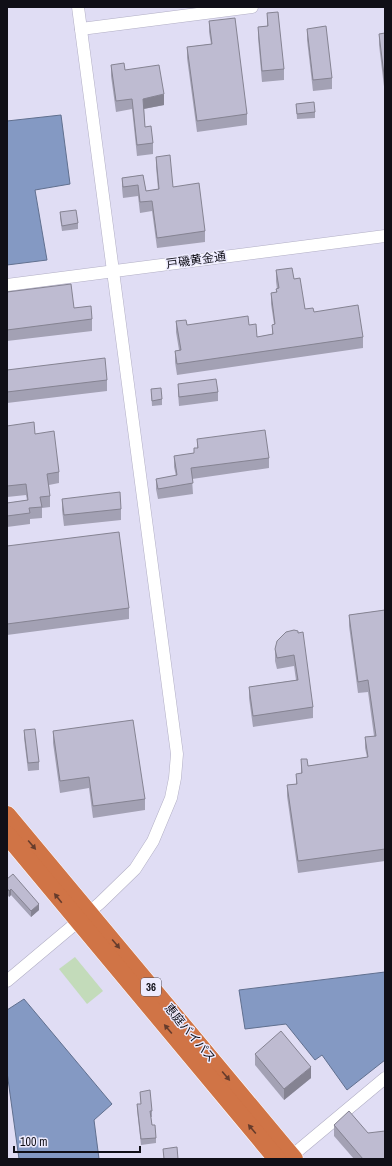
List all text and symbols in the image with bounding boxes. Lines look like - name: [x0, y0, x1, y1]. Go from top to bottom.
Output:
- street label: 戸磯黄金通: [165, 248, 227, 272]
- one-way arrow: [28, 839, 37, 850]
- one-way arrow: [54, 892, 62, 903]
- one-way arrow: [111, 939, 120, 950]
- road number: 36: [141, 978, 161, 996]
- street label: 恵庭バイパス: [161, 1000, 219, 1066]
- one-way arrow: [164, 1024, 173, 1035]
- one-way arrow: [222, 1071, 231, 1082]
- one-way arrow: [247, 1124, 256, 1134]
- scale bar: [14, 1128, 140, 1154]
- text: 100 m: [20, 1134, 47, 1150]

